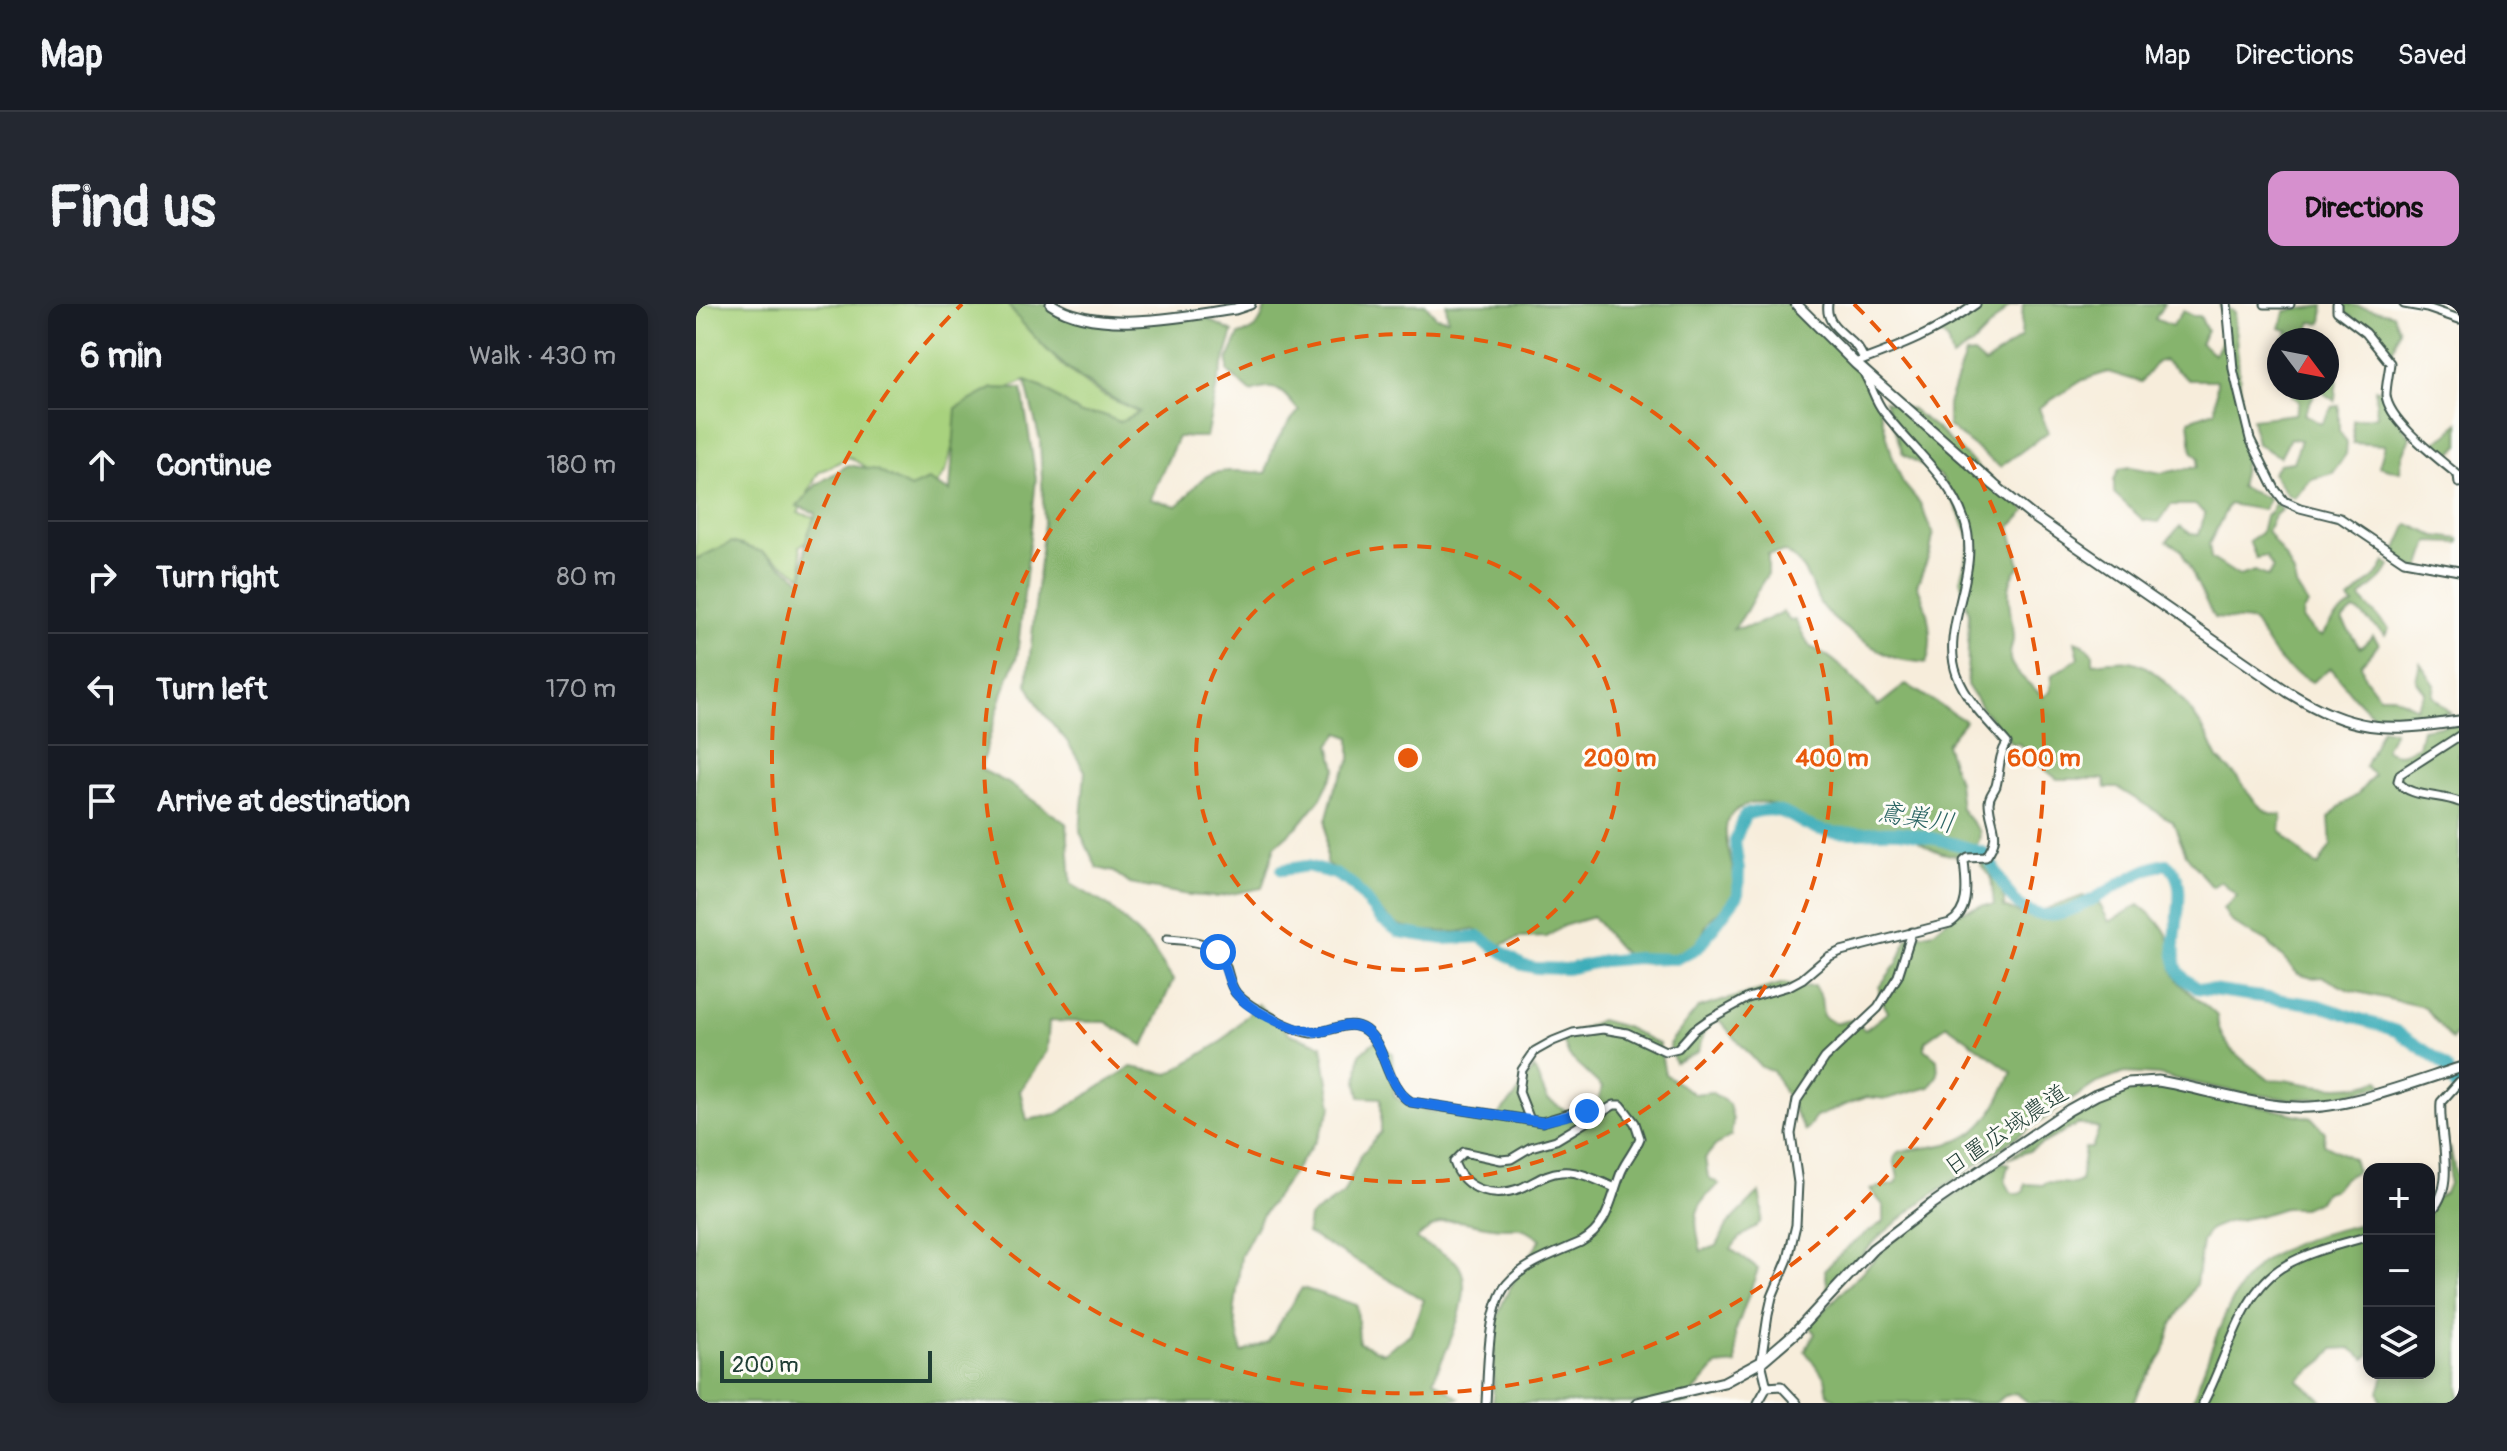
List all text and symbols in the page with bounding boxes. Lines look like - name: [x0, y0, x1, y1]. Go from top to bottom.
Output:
- text: Map: [40, 31, 103, 79]
- text: Map: [2144, 38, 2191, 73]
- text: Directions: [2235, 38, 2354, 73]
- text: Saved: [2398, 38, 2467, 73]
- button: Directions: [2268, 171, 2459, 246]
- text: Find us: [48, 174, 216, 243]
- north arrow: [2267, 328, 2339, 400]
- text: 6 min: [80, 335, 162, 378]
- text: Walk · 430 m: [469, 340, 616, 372]
- icon: ahead: [80, 443, 124, 487]
- text: Continue: [156, 447, 271, 484]
- text: 180 m: [546, 449, 616, 481]
- icon: right: [80, 555, 124, 599]
- text: Turn right: [156, 559, 279, 596]
- text: 80 m: [556, 561, 616, 593]
- icon: left: [80, 667, 124, 711]
- text: Turn left: [156, 671, 267, 708]
- text: 170 m: [546, 673, 616, 705]
- centre of rings: [1394, 744, 1422, 772]
- text: 200 m: [1584, 744, 1656, 773]
- text: 400 m: [1795, 744, 1869, 773]
- text: 600 m: [2007, 744, 2081, 773]
- icon: arrive: [80, 779, 124, 823]
- text: Arrive at destination: [156, 783, 410, 820]
- water label: 鳶巣川: [1875, 796, 1957, 840]
- route start: [1200, 934, 1236, 970]
- street label: 日置広域農道: [1938, 1078, 2074, 1182]
- route end: [1569, 1093, 1605, 1129]
- map controls: [2363, 1163, 2435, 1379]
- button: +: [2363, 1163, 2435, 1235]
- button: −: [2363, 1235, 2435, 1307]
- button: layers: [2363, 1307, 2435, 1379]
- scale bar: [720, 1347, 932, 1383]
- text: 200 m: [732, 1351, 799, 1379]

